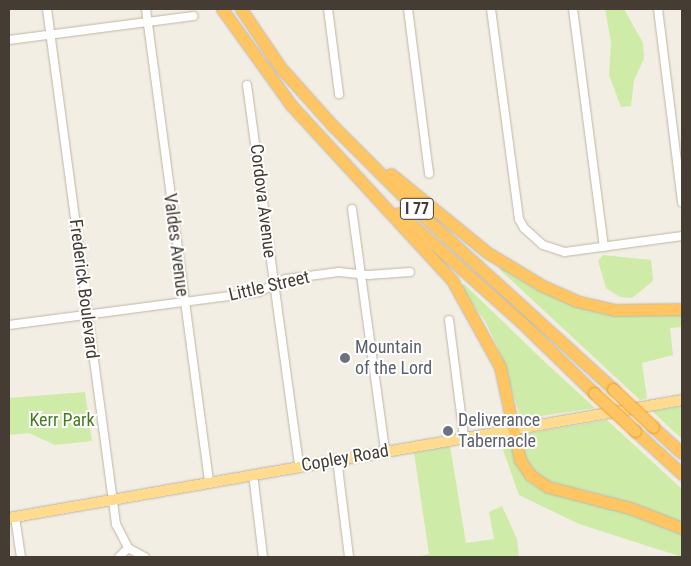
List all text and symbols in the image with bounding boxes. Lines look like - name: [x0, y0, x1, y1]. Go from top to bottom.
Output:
- street label: Cordova Avenue: [245, 143, 281, 259]
- street label: Valdes Avenue: [159, 192, 193, 298]
- road number: I 77: [400, 195, 434, 222]
- street label: Frederick Boulevard: [65, 218, 103, 360]
- street label: Little Street: [227, 266, 311, 306]
- place label: Mountain of the Lord: [355, 337, 432, 379]
- marker: Mountain of the Lord: [339, 352, 351, 364]
- park label: Kerr Park: [29, 409, 95, 431]
- place label: Deliverance Tabernacle: [458, 410, 540, 452]
- marker: Deliverance Tabernacle: [442, 425, 454, 437]
- street label: Copley Road: [300, 440, 390, 476]

